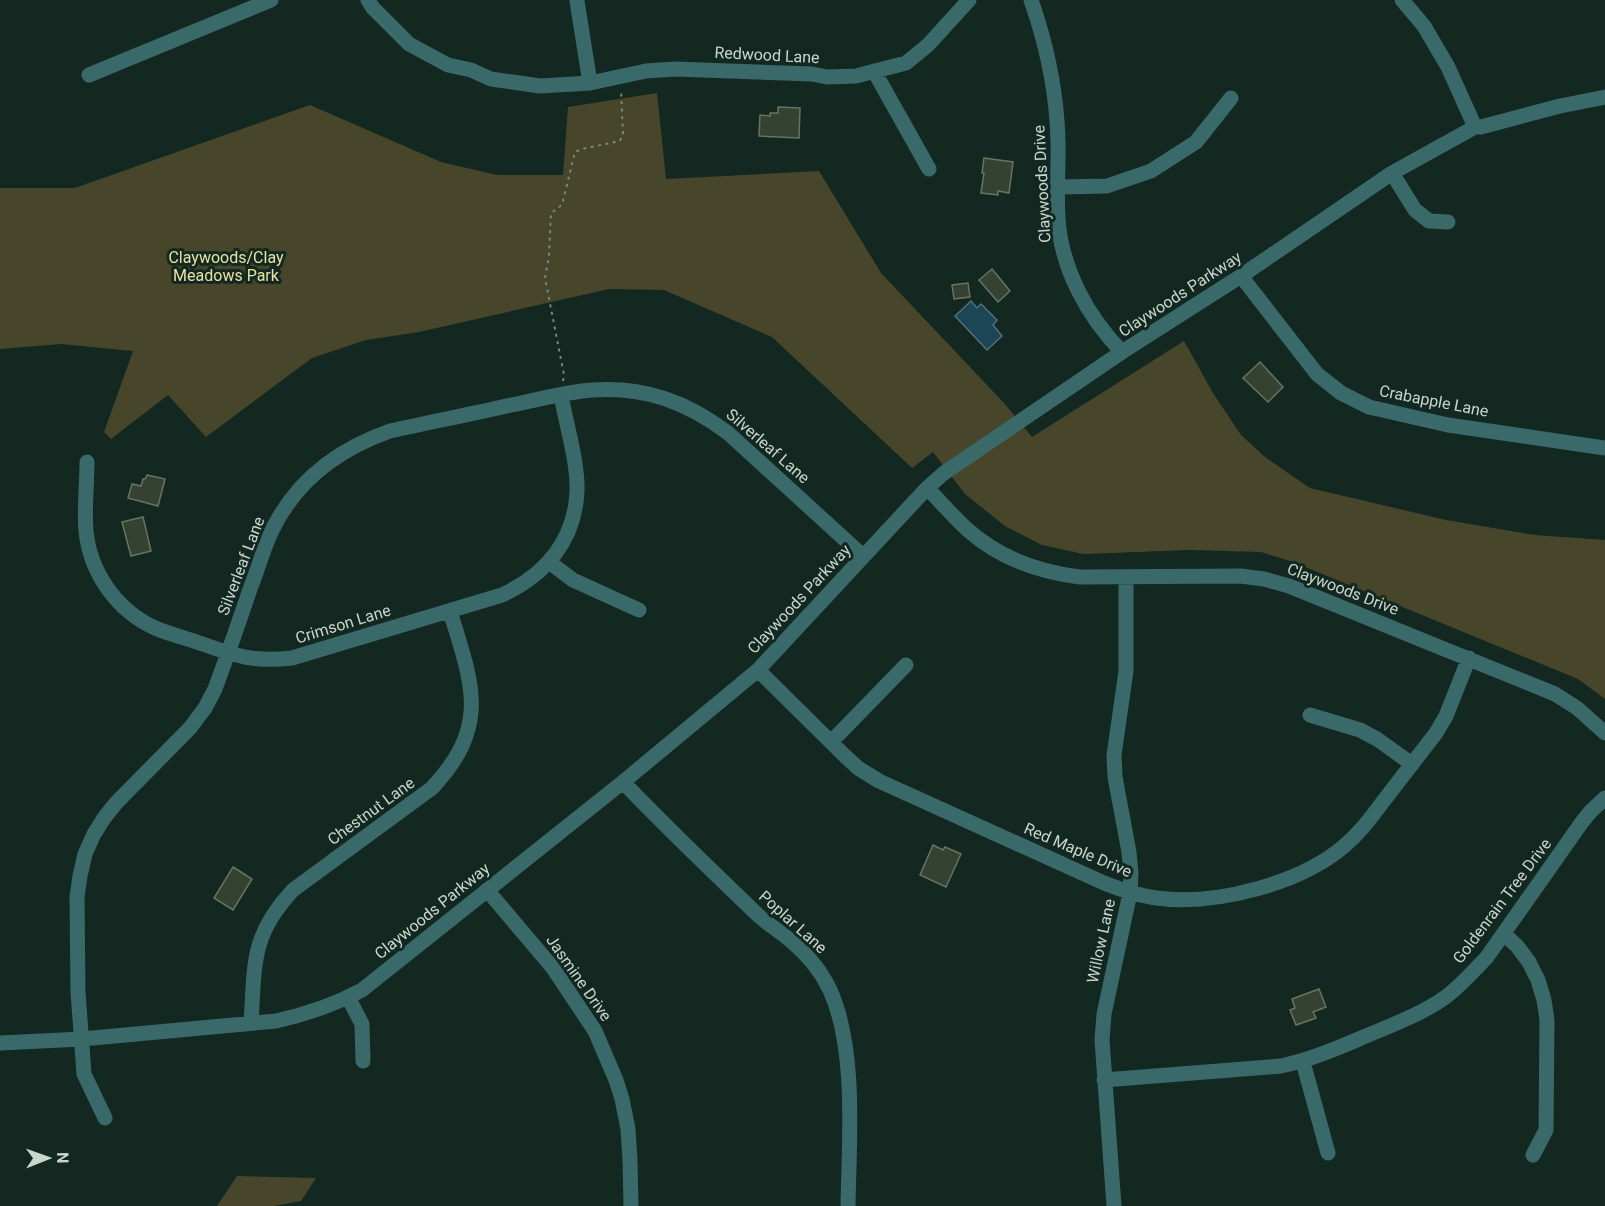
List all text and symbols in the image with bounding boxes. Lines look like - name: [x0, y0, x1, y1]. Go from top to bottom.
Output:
- street label: Redwood Lane: [714, 43, 820, 67]
- street label: Claywoods Drive: [1029, 125, 1055, 243]
- street label: Claywoods Parkway: [1115, 247, 1245, 341]
- park label: Claywoods/Clay Meadows Park: [168, 248, 284, 285]
- street label: Crabapple Lane: [1378, 381, 1490, 421]
- street label: Silverleaf Lane: [722, 405, 814, 487]
- street label: Silverleaf Lane: [213, 514, 269, 618]
- street label: Claywoods Parkway: [743, 540, 855, 658]
- street label: Claywoods Drive: [1285, 559, 1401, 619]
- street label: Crimson Lane: [293, 601, 393, 647]
- street label: Chestnut Lane: [324, 773, 418, 849]
- street label: Red Maple Drive: [1021, 819, 1135, 881]
- street label: Goldenrain Tree Drive: [1449, 835, 1555, 967]
- street label: Claywoods Parkway: [371, 859, 494, 963]
- street label: Poplar Lane: [755, 887, 831, 957]
- street label: Willow Lane: [1083, 897, 1119, 985]
- street label: Jasmine Drive: [542, 931, 616, 1025]
- north arrow: [18, 1128, 78, 1188]
- text: N: [53, 1152, 72, 1164]

